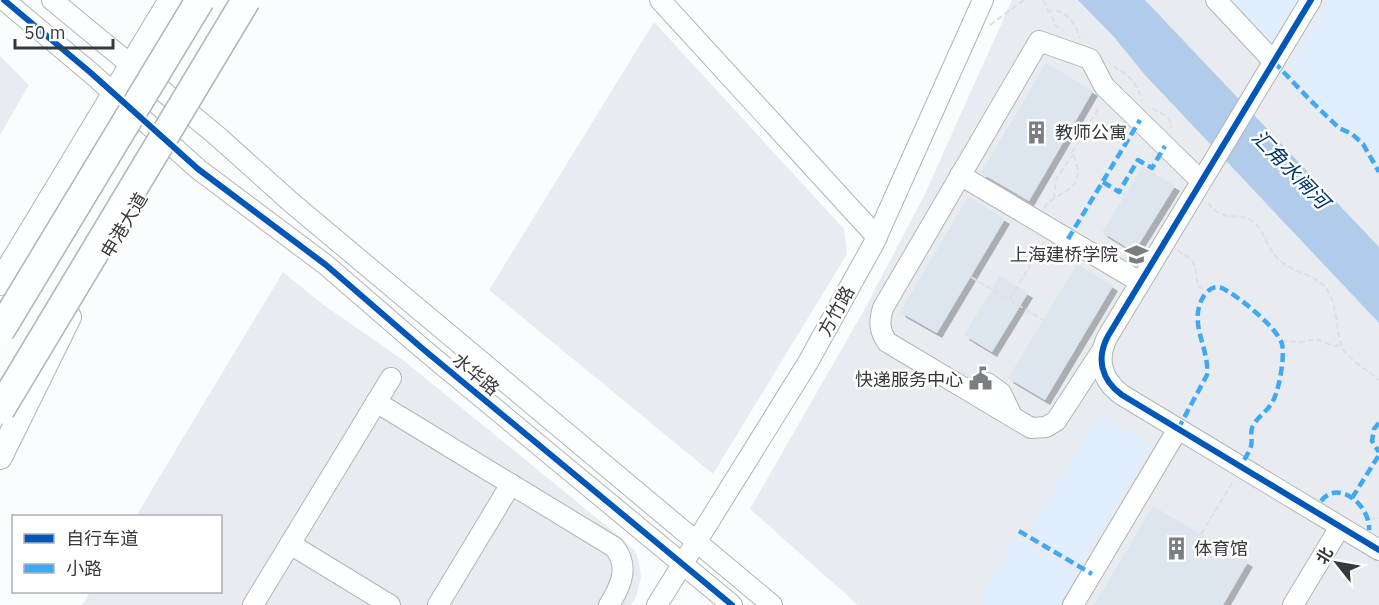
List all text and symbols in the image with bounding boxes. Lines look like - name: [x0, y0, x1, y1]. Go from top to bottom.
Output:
- scale bar: [15, 12, 112, 50]
- text: 50 m: [24, 21, 66, 44]
- building icon: 教师公寓: [1024, 119, 1050, 145]
- place label: 教师公寓: [1055, 121, 1127, 144]
- water label: 汇角水闸河: [1247, 124, 1338, 217]
- street label: 申港大道: [96, 188, 152, 262]
- school or university icon: 上海建桥学院: [1123, 241, 1149, 267]
- place label: 上海建桥学院: [1010, 243, 1118, 266]
- street label: 方竹路: [813, 282, 859, 340]
- street label: 水华路: [448, 348, 504, 400]
- public building icon: 快递服务中心: [968, 366, 994, 392]
- place label: 快递服务中心: [855, 368, 963, 391]
- legend: [12, 515, 222, 593]
- text: 自行车道: [66, 527, 138, 550]
- north arrow: [1307, 533, 1367, 593]
- building icon: 体育馆: [1163, 535, 1189, 561]
- place label: 体育馆: [1194, 537, 1248, 560]
- text: 北: [1311, 543, 1337, 567]
- text: 小路: [66, 557, 102, 580]

